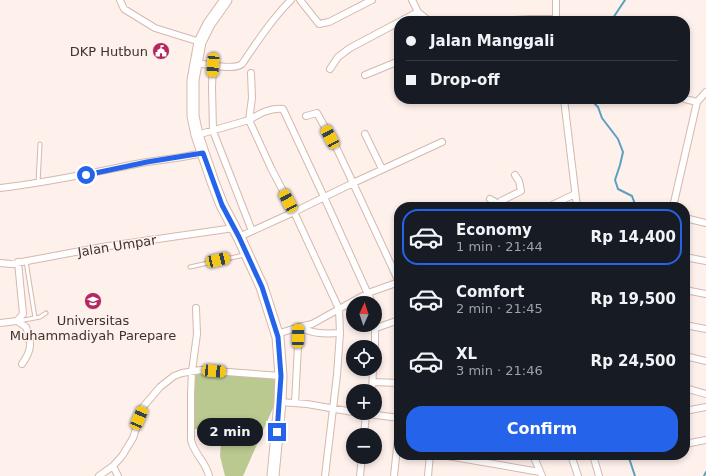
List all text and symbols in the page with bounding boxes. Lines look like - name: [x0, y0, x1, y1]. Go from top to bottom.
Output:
- text: Jalan Manggali: [430, 32, 554, 50]
- public building icon: DKP Hutbun: [151, 41, 171, 61]
- place label: DKP Hutbun: [70, 44, 148, 59]
- car: [206, 53, 220, 77]
- text: Drop-off: [430, 71, 500, 89]
- car: [319, 124, 341, 150]
- route start: [77, 166, 95, 184]
- car: [277, 188, 299, 214]
- icon: car: [408, 219, 444, 255]
- text: Economy: [456, 221, 532, 239]
- text: Rp 14,400: [591, 228, 676, 246]
- street label: Jalan Umpar: [76, 232, 158, 260]
- text: 1 min · 21:44: [456, 239, 543, 254]
- car: [205, 251, 231, 269]
- icon: car: [408, 281, 444, 317]
- text: Comfort: [456, 283, 524, 301]
- text: Rp 19,500: [591, 290, 676, 308]
- school or university icon: Universitas Muhammadiyah Parepare: [83, 291, 103, 311]
- north arrow: [346, 296, 382, 332]
- map controls: [346, 296, 382, 464]
- text: 2 min · 21:45: [456, 301, 543, 316]
- place label: Universitas Muhammadiyah Parepare: [10, 313, 176, 343]
- car: [292, 324, 304, 348]
- button: locate: [346, 340, 382, 376]
- icon: car: [408, 343, 444, 379]
- text: XL: [456, 345, 477, 363]
- text: Rp 24,500: [591, 352, 676, 370]
- text: 3 min · 21:46: [456, 363, 543, 378]
- car: [202, 364, 226, 378]
- button: +: [346, 384, 382, 420]
- car: [129, 405, 149, 431]
- button: Confirm: [406, 406, 678, 452]
- callout: 2 min: [197, 418, 263, 446]
- route end: [268, 423, 286, 441]
- text: 2 min: [210, 424, 250, 439]
- button: −: [346, 428, 382, 464]

